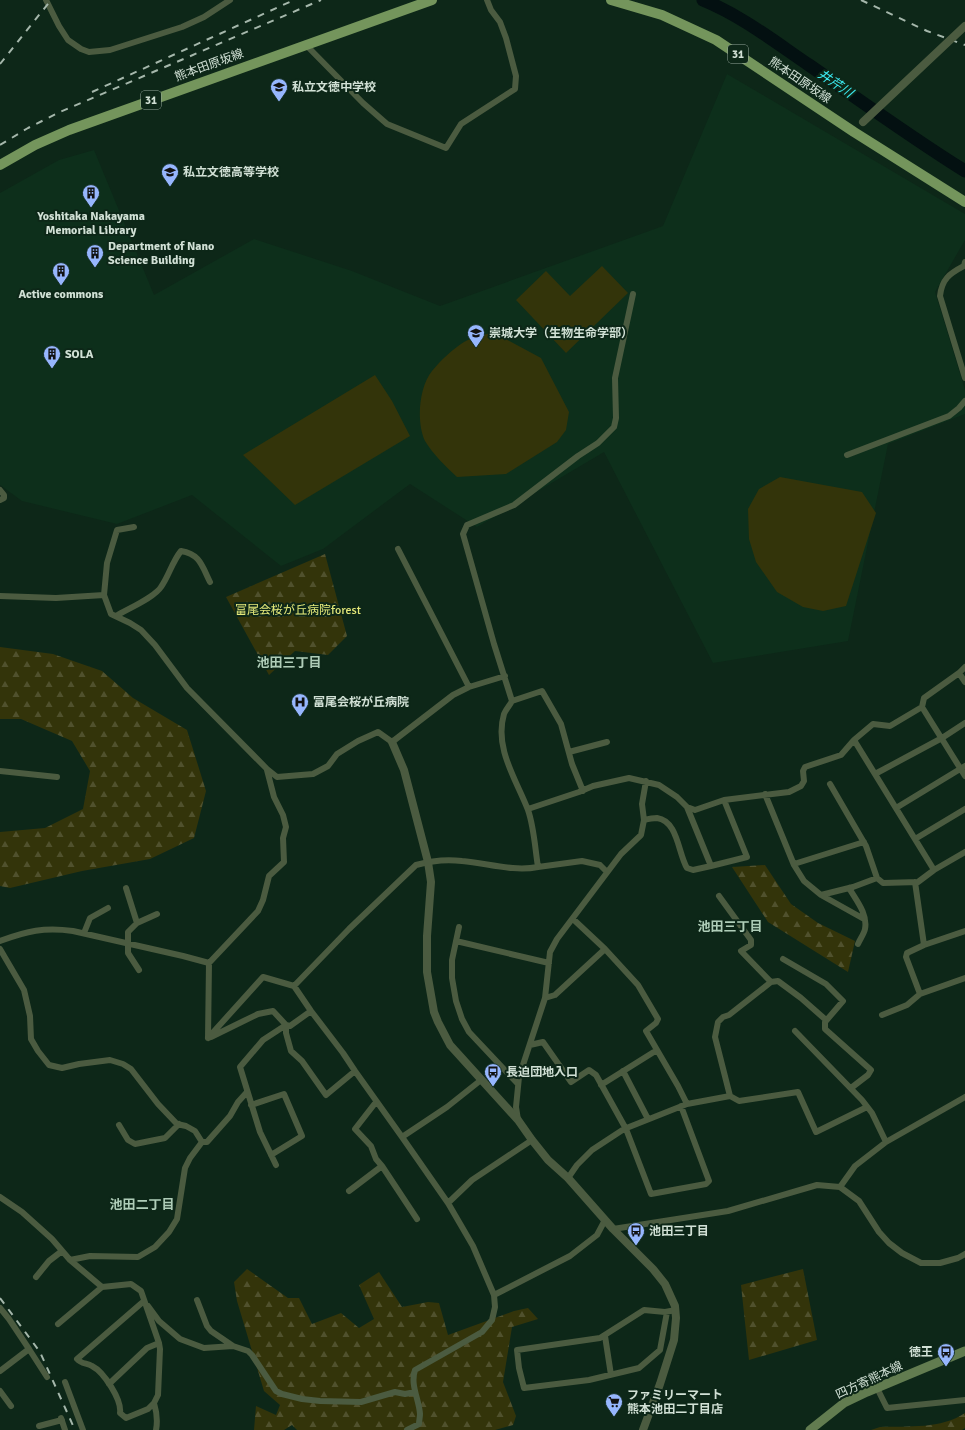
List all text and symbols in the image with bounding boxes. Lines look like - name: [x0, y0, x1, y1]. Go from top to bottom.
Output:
- road number: 31: [728, 45, 748, 63]
- street label: 熊本田原坂線: [173, 46, 246, 85]
- street label: 熊本田原坂線: [766, 54, 834, 107]
- water label: 井芹川: [815, 66, 858, 102]
- school or university icon: 私立文徳中学校: [269, 77, 289, 102]
- place label: 私立文徳中学校: [292, 80, 376, 95]
- road number: 31: [141, 91, 161, 109]
- school or university icon: 私立文徳高等学校: [160, 162, 180, 187]
- place label: 私立文徳高等学校: [183, 165, 279, 180]
- building icon: Yoshitaka Nakayama Memorial Library: [81, 183, 101, 208]
- place label: Yoshitaka Nakayama Memorial Library: [36, 209, 145, 238]
- place label: Department of Nano Science Building: [108, 239, 214, 268]
- building icon: Department of Nano Science Building: [85, 243, 105, 268]
- building icon: Active commons: [51, 261, 71, 286]
- place label: Active commons: [19, 287, 104, 302]
- school or university icon: 崇城大学（生物生命学部）: [466, 323, 486, 348]
- place label: 崇城大学（生物生命学部）: [489, 326, 633, 341]
- building icon: SOLA: [42, 344, 62, 369]
- place label: SOLA: [65, 347, 94, 362]
- park label: 富尾会桜が丘病院forest: [235, 603, 361, 618]
- district label: 池田三丁目: [256, 655, 322, 671]
- hospital icon: 富尾会桜が丘病院: [290, 692, 310, 717]
- place label: 富尾会桜が丘病院: [313, 695, 409, 710]
- district label: 池田三丁目: [697, 919, 763, 935]
- bus stop icon: 長迫団地入口: [483, 1062, 503, 1087]
- place label: 長迫団地入口: [506, 1065, 578, 1080]
- district label: 池田二丁目: [109, 1197, 175, 1213]
- bus stop icon: 池田三丁目: [626, 1221, 646, 1246]
- place label: 池田三丁目: [649, 1224, 709, 1239]
- bus stop icon: 徳王: [936, 1342, 956, 1367]
- place label: 徳王: [909, 1345, 933, 1360]
- street label: 四方寄熊本線: [833, 1358, 905, 1402]
- place label: ファミリーマート 熊本池田二丁目店: [627, 1388, 723, 1417]
- supermarket icon: ファミリーマート 熊本池田二丁目店: [604, 1392, 624, 1417]

